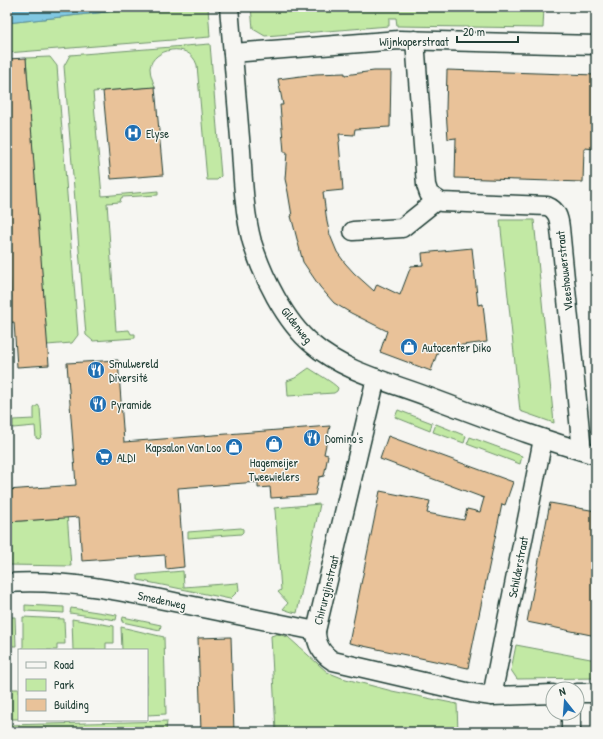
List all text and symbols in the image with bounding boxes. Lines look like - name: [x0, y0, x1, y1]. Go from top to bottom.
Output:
- scale bar: [457, 18, 518, 44]
- text: 20 m: [463, 23, 485, 40]
- street label: Wijnkoperstraat: [379, 33, 450, 50]
- hospital icon: Elyse: [123, 123, 143, 143]
- place label: Elyse: [146, 125, 169, 142]
- street label: Vleeshouwerstraat: [551, 229, 577, 312]
- street label: Gildenweg: [277, 303, 317, 347]
- shop icon: Autocenter Diko: [399, 337, 419, 357]
- place label: Autocenter Diko: [422, 339, 491, 356]
- place label: Smulwereld Diversité: [109, 355, 159, 386]
- restaurant icon: Smulwereld Diversité: [86, 360, 106, 380]
- restaurant icon: Pyramide: [88, 394, 108, 414]
- place label: Pyramide: [111, 396, 152, 413]
- restaurant icon: Domino's: [302, 428, 322, 448]
- place label: Domino's: [325, 430, 364, 447]
- shop icon: Hagemeijer Tweewielers: [264, 434, 284, 454]
- shop icon: Kapsalon Van Loo: [224, 437, 244, 457]
- place label: Kapsalon Van Loo: [146, 439, 221, 456]
- supermarket icon: ALDI: [94, 447, 114, 467]
- place label: ALDI: [117, 449, 136, 466]
- place label: Hagemeijer Tweewielers: [249, 454, 300, 485]
- street label: Schilderstraat: [504, 534, 532, 599]
- street label: Chirurgijnstraat: [309, 552, 343, 627]
- street label: Smedenweg: [136, 587, 188, 613]
- legend: [18, 649, 148, 721]
- text: Road: [54, 656, 74, 673]
- text: Park: [54, 676, 74, 693]
- north arrow: [545, 681, 585, 721]
- text: N: [557, 684, 567, 699]
- text: Building: [54, 696, 89, 713]

